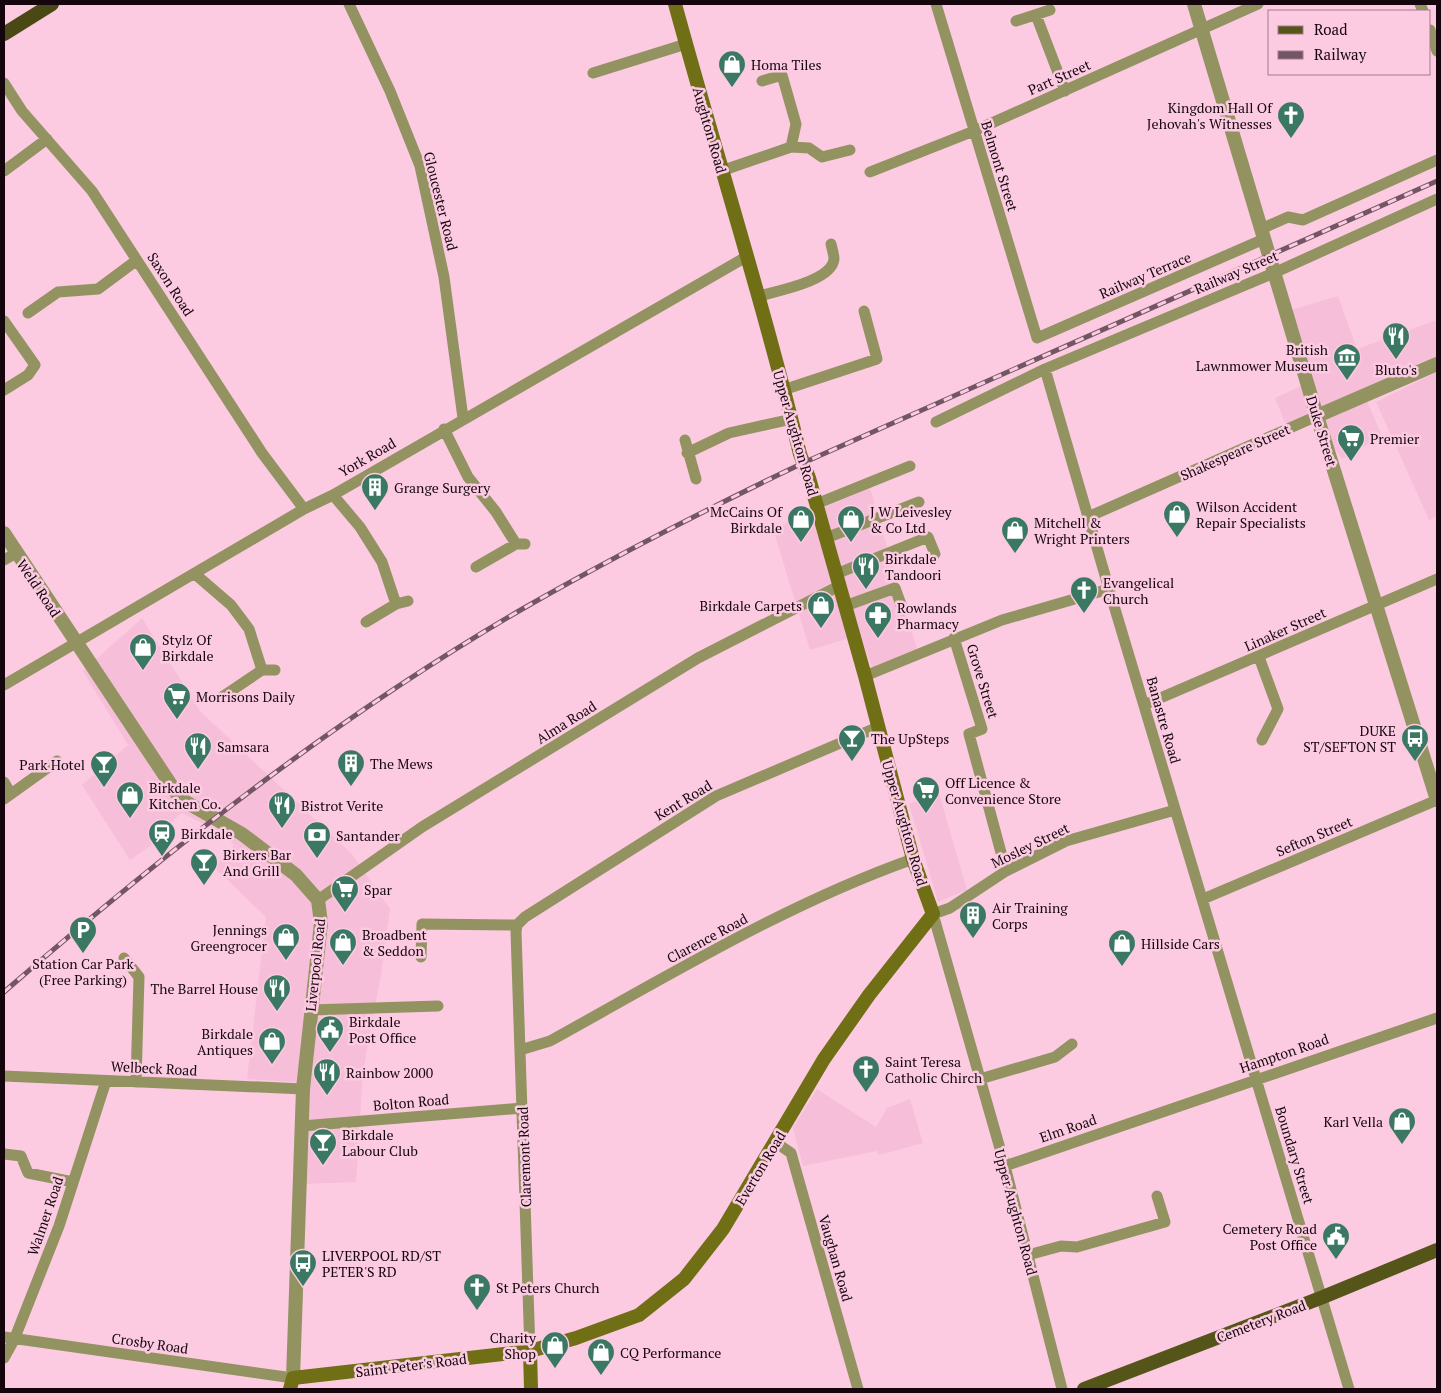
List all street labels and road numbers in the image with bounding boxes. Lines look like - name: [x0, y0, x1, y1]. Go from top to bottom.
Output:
- street label: Part Street: [1025, 54, 1094, 99]
- street label: Aughton Road: [689, 85, 731, 176]
- street label: Belmont Street: [977, 118, 1023, 214]
- street label: Gloucester Road: [420, 150, 463, 253]
- street label: Railway Street: [1191, 245, 1282, 298]
- street label: Railway Terrace: [1096, 247, 1194, 303]
- street label: Saxon Road: [143, 248, 199, 320]
- street label: Upper Aughton Road: [769, 368, 823, 498]
- street label: Duke Street: [1302, 393, 1342, 469]
- street label: Shakespeare Street: [1177, 419, 1294, 485]
- street label: York Road: [335, 433, 399, 481]
- street label: Weld Road: [13, 555, 65, 621]
- street label: Linaker Street: [1241, 602, 1330, 655]
- street label: Grove Street: [963, 641, 1004, 721]
- street label: Banastre Road: [1143, 674, 1186, 766]
- street label: Alma Road: [532, 696, 600, 748]
- street label: Upper Aughton Road: [878, 758, 932, 888]
- street label: Kent Road: [651, 775, 715, 825]
- street label: Sefton Street: [1273, 811, 1356, 861]
- street label: Mosley Street: [988, 818, 1073, 872]
- street label: Clarence Road: [663, 909, 751, 967]
- street label: Liverpool Road: [301, 917, 329, 1012]
- street label: Hampton Road: [1237, 1029, 1331, 1077]
- street label: Welbeck Road: [110, 1056, 198, 1080]
- street label: Bolton Road: [372, 1089, 450, 1115]
- street label: Boundary Street: [1271, 1104, 1319, 1207]
- street label: Claremont Road: [513, 1106, 535, 1208]
- street label: Elm Road: [1037, 1109, 1099, 1147]
- street label: Everton Road: [730, 1127, 790, 1209]
- street label: Upper Aughton Road: [990, 1147, 1042, 1277]
- street label: Walmer Road: [23, 1174, 67, 1258]
- street label: Vaughan Road: [815, 1213, 857, 1304]
- street label: Cemetery Road: [1214, 1295, 1309, 1347]
- street label: Crosby Road: [110, 1328, 190, 1358]
- street label: Saint Peter's Road: [354, 1349, 468, 1381]

